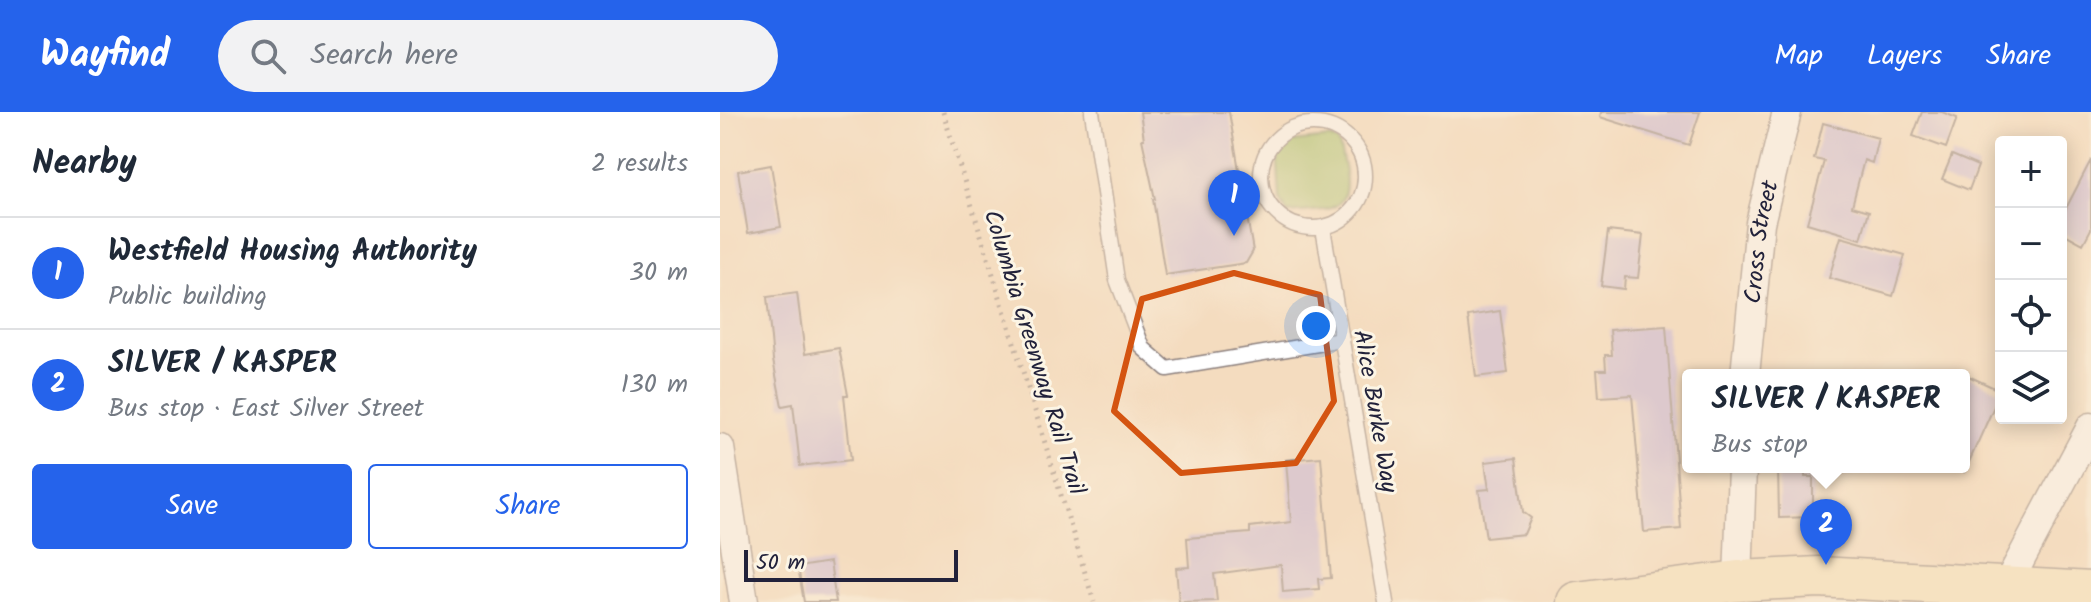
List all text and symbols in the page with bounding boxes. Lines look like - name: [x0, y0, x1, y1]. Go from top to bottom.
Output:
- search box: [218, 20, 778, 92]
- text: Wayfind: [40, 26, 170, 86]
- text: Search here: [310, 32, 458, 80]
- icon: search: [246, 34, 290, 78]
- text: Map: [1774, 34, 1823, 79]
- text: Layers: [1867, 34, 1942, 79]
- text: Share: [1986, 34, 2051, 79]
- map controls: [1995, 136, 2067, 424]
- button: +: [1995, 136, 2067, 208]
- text: Nearby: [32, 137, 137, 191]
- text: 2 results: [591, 143, 688, 185]
- pin: 1: [1208, 170, 1260, 236]
- street label: Cross Street: [1734, 176, 1791, 306]
- street label: Columbia Greenway Rail Trail: [972, 205, 1096, 500]
- button: −: [1995, 208, 2067, 280]
- text: Westfield Housing Authority: [108, 228, 477, 276]
- text: 1: [54, 252, 62, 294]
- text: 30 m: [629, 252, 688, 294]
- text: Public building: [108, 276, 267, 318]
- button: locate: [1995, 280, 2067, 352]
- your location: [1296, 306, 1336, 346]
- street label: Alice Burke Way: [1341, 327, 1408, 497]
- text: SILVER / KASPER: [108, 340, 337, 388]
- button: layers: [1995, 352, 2067, 424]
- text: 2: [50, 364, 66, 406]
- text: 130 m: [621, 364, 688, 406]
- popup: [1682, 369, 1970, 473]
- text: SILVER / KASPER: [1712, 376, 1940, 424]
- text: Bus stop · East Silver Street: [108, 388, 424, 430]
- text: Bus stop: [1712, 424, 1808, 466]
- button: Save: [32, 464, 352, 549]
- button: Share: [368, 464, 688, 549]
- pin: 2: [1800, 499, 1852, 565]
- scale bar: [744, 546, 958, 582]
- text: 50 m: [756, 546, 805, 581]

